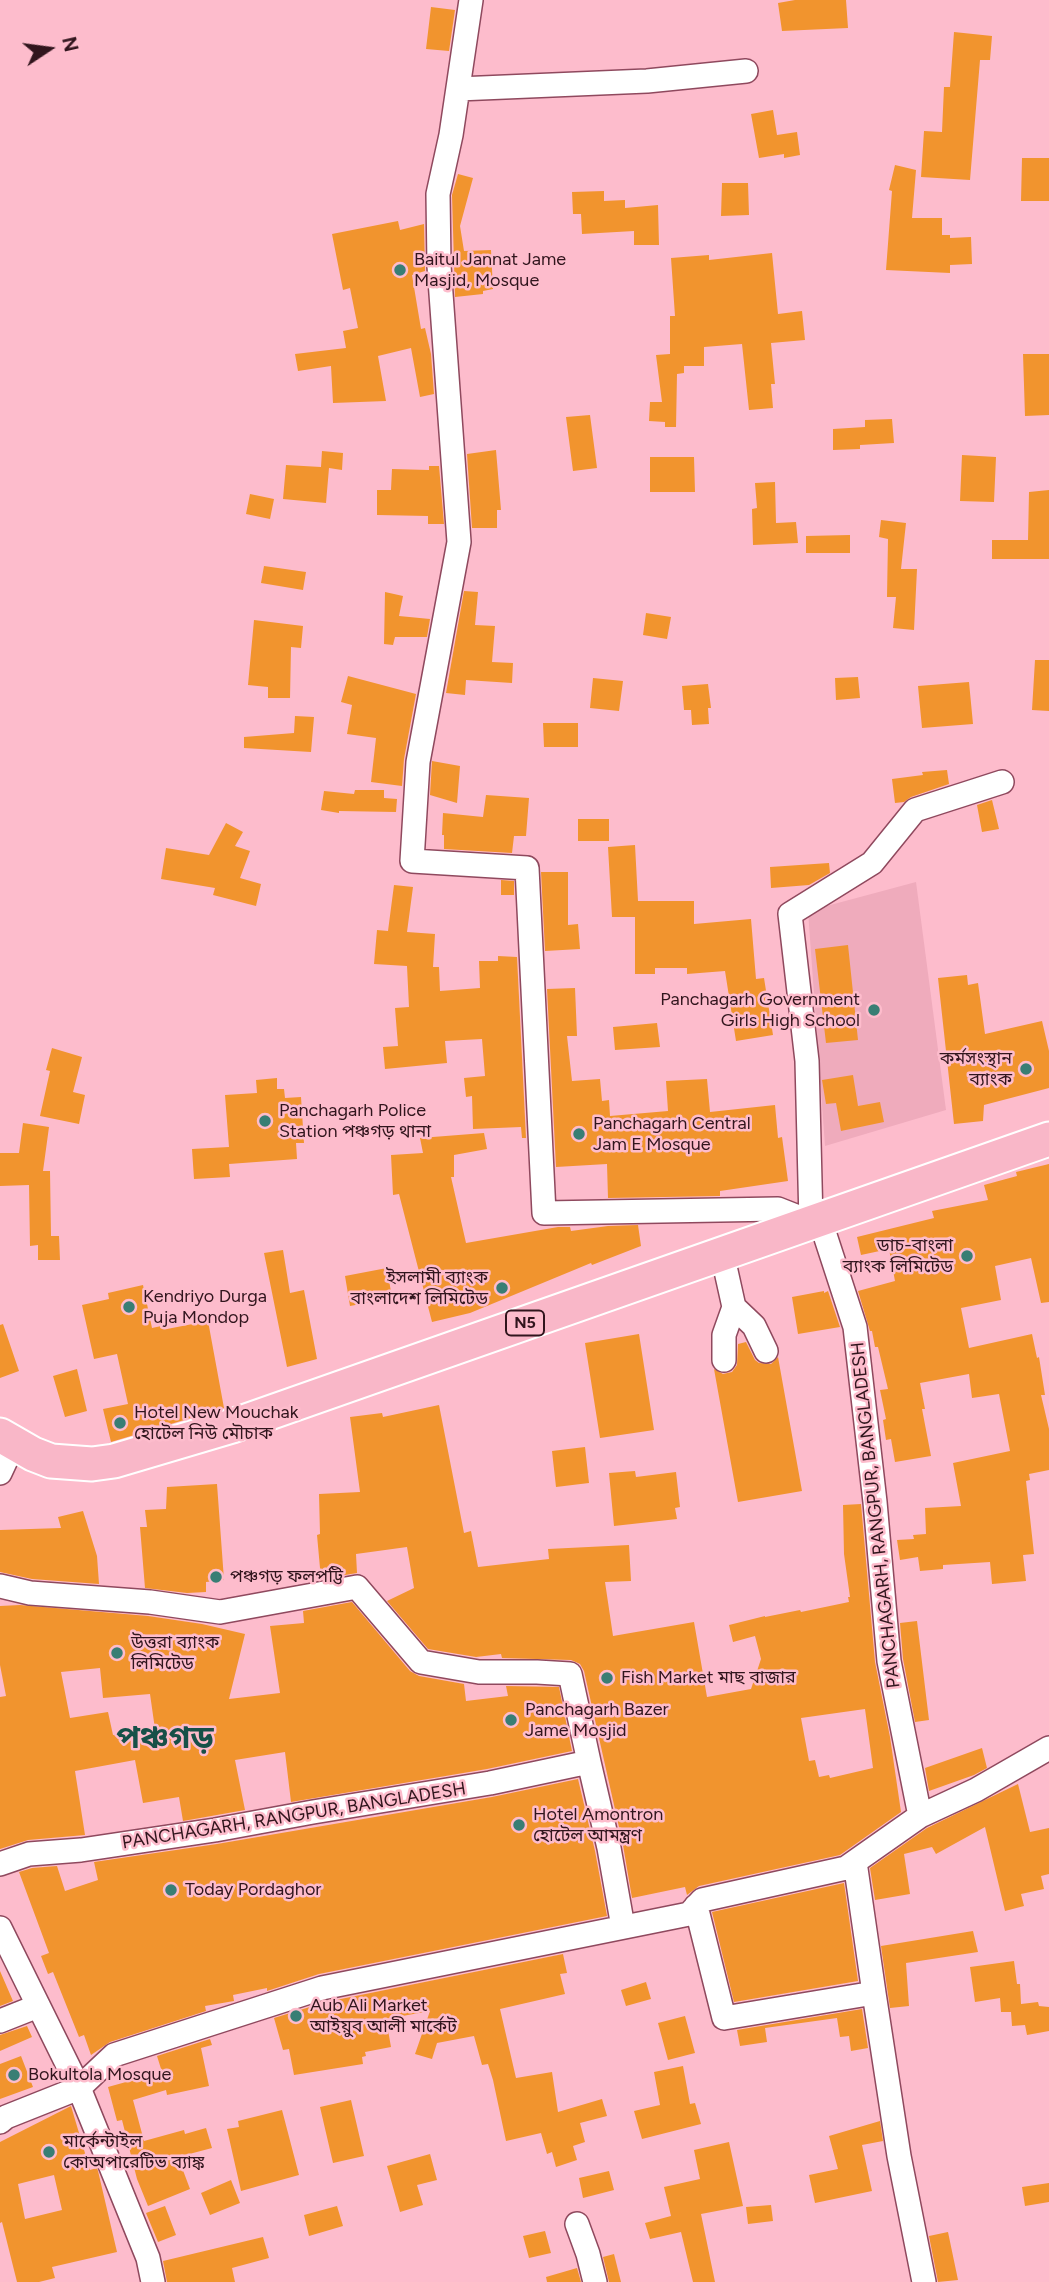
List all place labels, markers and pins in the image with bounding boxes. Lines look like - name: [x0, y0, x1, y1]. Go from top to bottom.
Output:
- place label: Baitul Jannat Jame Masjid, Mosque: [414, 249, 566, 292]
- marker: Baitul Jannat Jame Masjid, Mosque: [392, 262, 408, 278]
- place label: Panchagarh Government Girls High School: [660, 989, 860, 1032]
- marker: Panchagarh Government Girls High School: [866, 1002, 882, 1018]
- place label: কর্মসংস্থান ব্যাংক: [940, 1048, 1012, 1090]
- marker: কর্মসংস্থান ব্যাংক: [1018, 1061, 1034, 1077]
- place label: Panchagarh Police Station পঞ্চগড় থানা: [279, 1100, 431, 1142]
- marker: Panchagarh Police Station পঞ্চগড় থানা: [257, 1113, 273, 1129]
- place label: Panchagarh Central Jam E Mosque: [593, 1113, 751, 1156]
- marker: Panchagarh Central Jam E Mosque: [571, 1126, 587, 1142]
- place label: ডাচ-বাংলা ব্যাংক লিমিটেড: [843, 1235, 953, 1278]
- marker: ডাচ-বাংলা ব্যাংক লিমিটেড: [959, 1248, 975, 1264]
- place label: ইসলামী ব্যাংক বাংলাদেশ লিমিটেড: [351, 1267, 488, 1310]
- marker: ইসলামী ব্যাংক বাংলাদেশ লিমিটেড: [494, 1280, 510, 1296]
- place label: Kendriyo Durga Puja Mondop: [143, 1286, 267, 1328]
- marker: Kendriyo Durga Puja Mondop: [121, 1299, 137, 1315]
- place label: Hotel New Mouchak হোটেল নিউ মৌচাক: [134, 1402, 298, 1444]
- marker: Hotel New Mouchak হোটেল নিউ মৌচাক: [112, 1415, 128, 1431]
- place label: পঞ্চগড় ফলপট্টি: [230, 1566, 343, 1588]
- marker: পঞ্চগড় ফলপট্টি: [208, 1569, 224, 1585]
- place label: উত্তরা ব্যাংক লিমিটেড: [131, 1632, 219, 1674]
- marker: উত্তরা ব্যাংক লিমিটেড: [109, 1645, 125, 1661]
- place label: Fish Market মাছ বাজার: [621, 1667, 796, 1689]
- marker: Fish Market মাছ বাজার: [599, 1670, 615, 1686]
- place label: Panchagarh Bazer Jame Mosjid: [525, 1699, 669, 1742]
- marker: Panchagarh Bazer Jame Mosjid: [503, 1712, 519, 1728]
- place label: Hotel Amontron হোটেল আমন্ত্রণ: [533, 1804, 663, 1846]
- marker: Hotel Amontron হোটেল আমন্ত্রণ: [511, 1817, 527, 1833]
- place label: Today Pordaghor: [185, 1879, 321, 1901]
- marker: Today Pordaghor: [163, 1882, 179, 1898]
- place label: Aub Ali Market আইয়ুব আলী মার্কেট: [310, 1995, 457, 2038]
- marker: Aub Ali Market আইয়ুব আলী মার্কেট: [288, 2008, 304, 2024]
- place label: Bokultola Mosque: [28, 2064, 171, 2086]
- marker: Bokultola Mosque: [6, 2067, 22, 2083]
- place label: মার্কেন্টাইল কোঅপারেটিভ ব্যাঙ্ক: [63, 2131, 204, 2174]
- marker: মার্কেন্টাইল কোঅপারেটিভ ব্যাঙ্ক: [41, 2144, 57, 2160]

